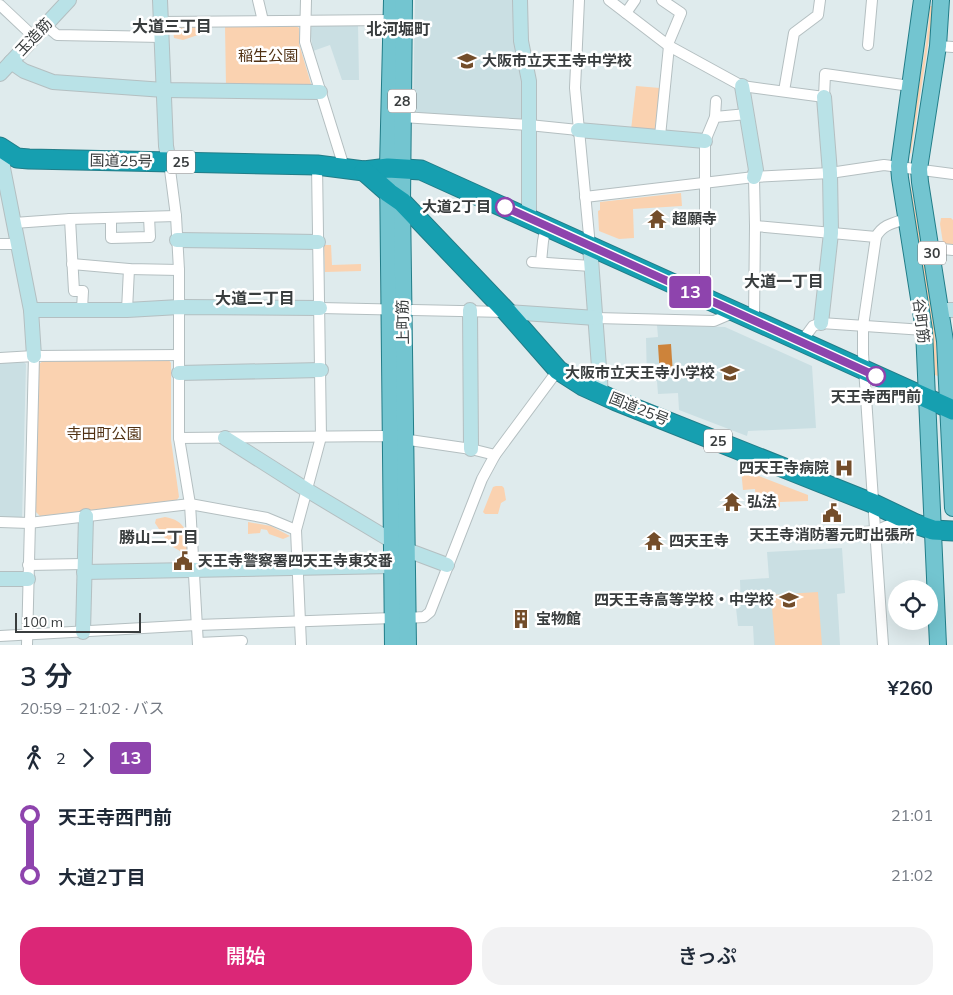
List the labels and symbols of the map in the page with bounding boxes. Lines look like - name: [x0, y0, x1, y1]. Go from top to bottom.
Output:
- street label: 玉造筋: [11, 14, 56, 60]
- district label: 大道三丁目: [132, 16, 212, 36]
- district label: 北河堀町: [366, 19, 430, 39]
- park label: 稲生公園: [238, 46, 298, 65]
- school or university icon: 大阪市立天王寺中学校: [456, 50, 478, 72]
- place label: 大阪市立天王寺中学校: [482, 51, 632, 70]
- road number: 28: [388, 90, 416, 112]
- street label: 国道25号: [89, 150, 153, 171]
- road number: 25: [167, 150, 195, 173]
- place label: 大道2丁目: [422, 197, 491, 216]
- marker: 大道2丁目: [495, 197, 515, 217]
- temple icon: 超願寺: [646, 208, 668, 230]
- place label: 超願寺: [672, 209, 717, 228]
- road number: 30: [918, 242, 946, 264]
- district label: 大道一丁目: [744, 271, 824, 291]
- line badge: 13: [668, 276, 712, 308]
- district label: 大道二丁目: [215, 288, 295, 308]
- street label: 谷町筋: [909, 297, 934, 344]
- street label: 上町筋: [393, 299, 412, 345]
- school or university icon: 大阪市立天王寺小学校: [719, 362, 741, 384]
- place label: 大阪市立天王寺小学校: [565, 363, 715, 382]
- marker: 天王寺西門前: [866, 366, 886, 386]
- place label: 天王寺西門前: [831, 387, 921, 406]
- street label: 国道25号: [606, 388, 672, 429]
- park label: 寺田町公園: [66, 424, 142, 443]
- road number: 25: [704, 430, 732, 452]
- hospital icon: 四天王寺病院: [833, 457, 855, 479]
- place label: 四天王寺病院: [739, 458, 829, 477]
- temple icon: 弘法: [721, 491, 743, 513]
- place label: 弘法: [747, 492, 777, 511]
- public building icon: 天王寺消防署元町出張所: [821, 502, 843, 524]
- place label: 天王寺消防署元町出張所: [749, 525, 915, 544]
- district label: 勝山二丁目: [119, 527, 199, 547]
- temple icon: 四天王寺: [643, 530, 665, 552]
- place label: 四天王寺: [669, 531, 729, 550]
- public building icon: 天王寺警察署四天王寺東交番: [172, 550, 194, 572]
- place label: 天王寺警察署四天王寺東交番: [198, 551, 393, 570]
- school or university icon: 四天王寺高等学校・中学校: [778, 589, 800, 611]
- place label: 四天王寺高等学校・中学校: [594, 590, 774, 609]
- building icon: 宝物館: [510, 608, 532, 630]
- place label: 宝物館: [536, 609, 581, 628]
- scale bar: [15, 610, 141, 633]

